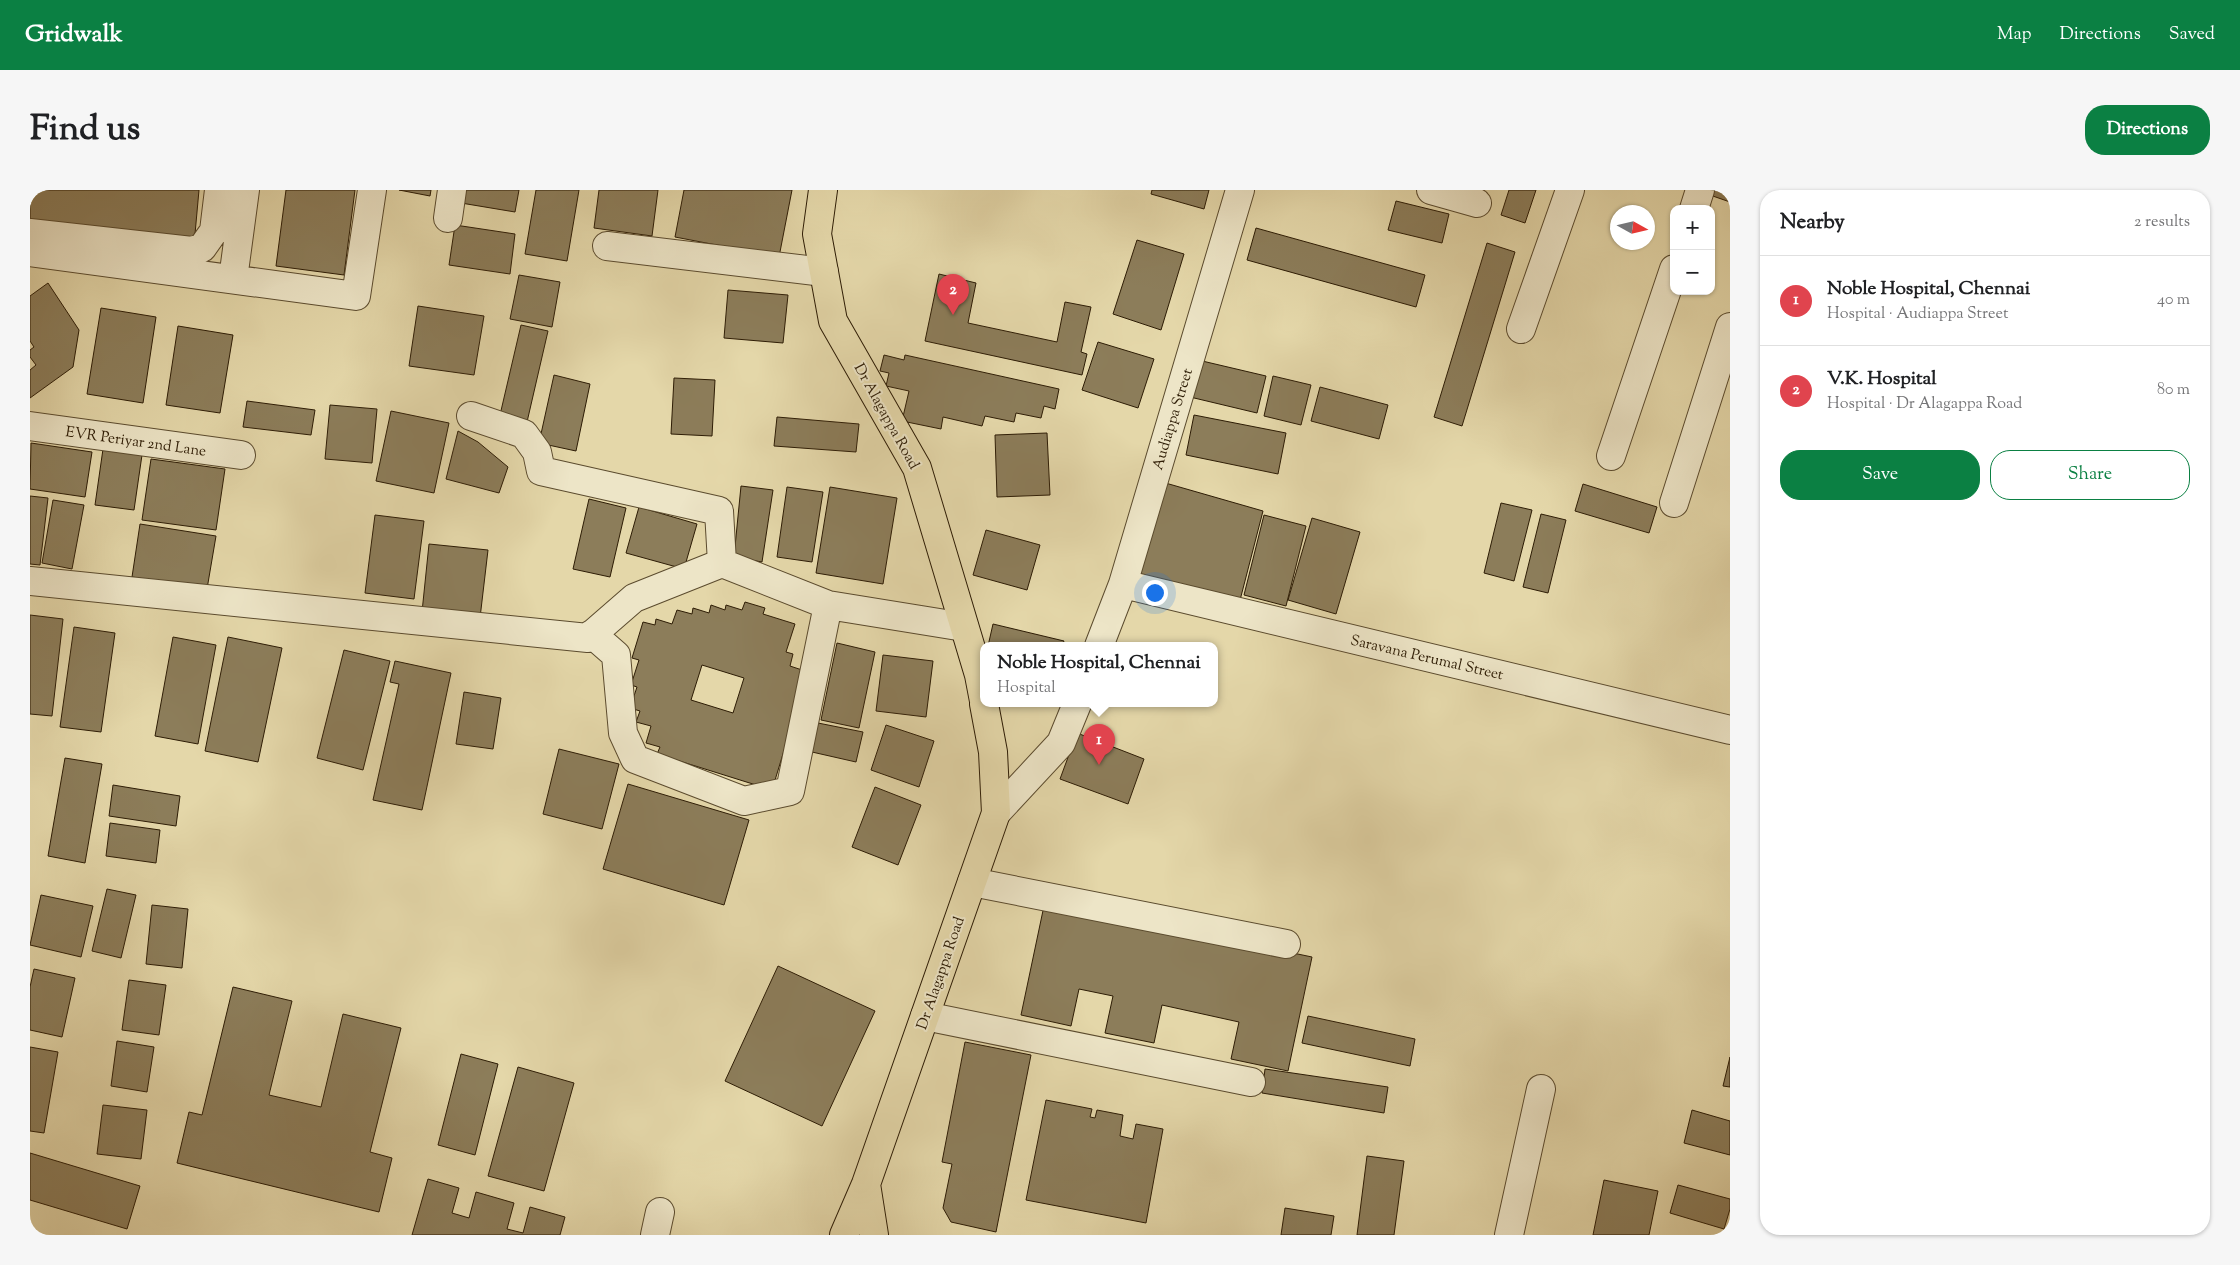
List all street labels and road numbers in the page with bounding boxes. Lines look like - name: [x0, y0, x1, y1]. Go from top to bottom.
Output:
- street label: Dr Alagappa Road: [848, 360, 924, 474]
- street label: Audiappa Street: [1148, 366, 1199, 473]
- street label: EVR Periyar 2nd Lane: [64, 422, 207, 463]
- street label: Saravana Perumal Street: [1348, 631, 1505, 686]
- street label: Dr Alagappa Road: [912, 914, 971, 1033]

